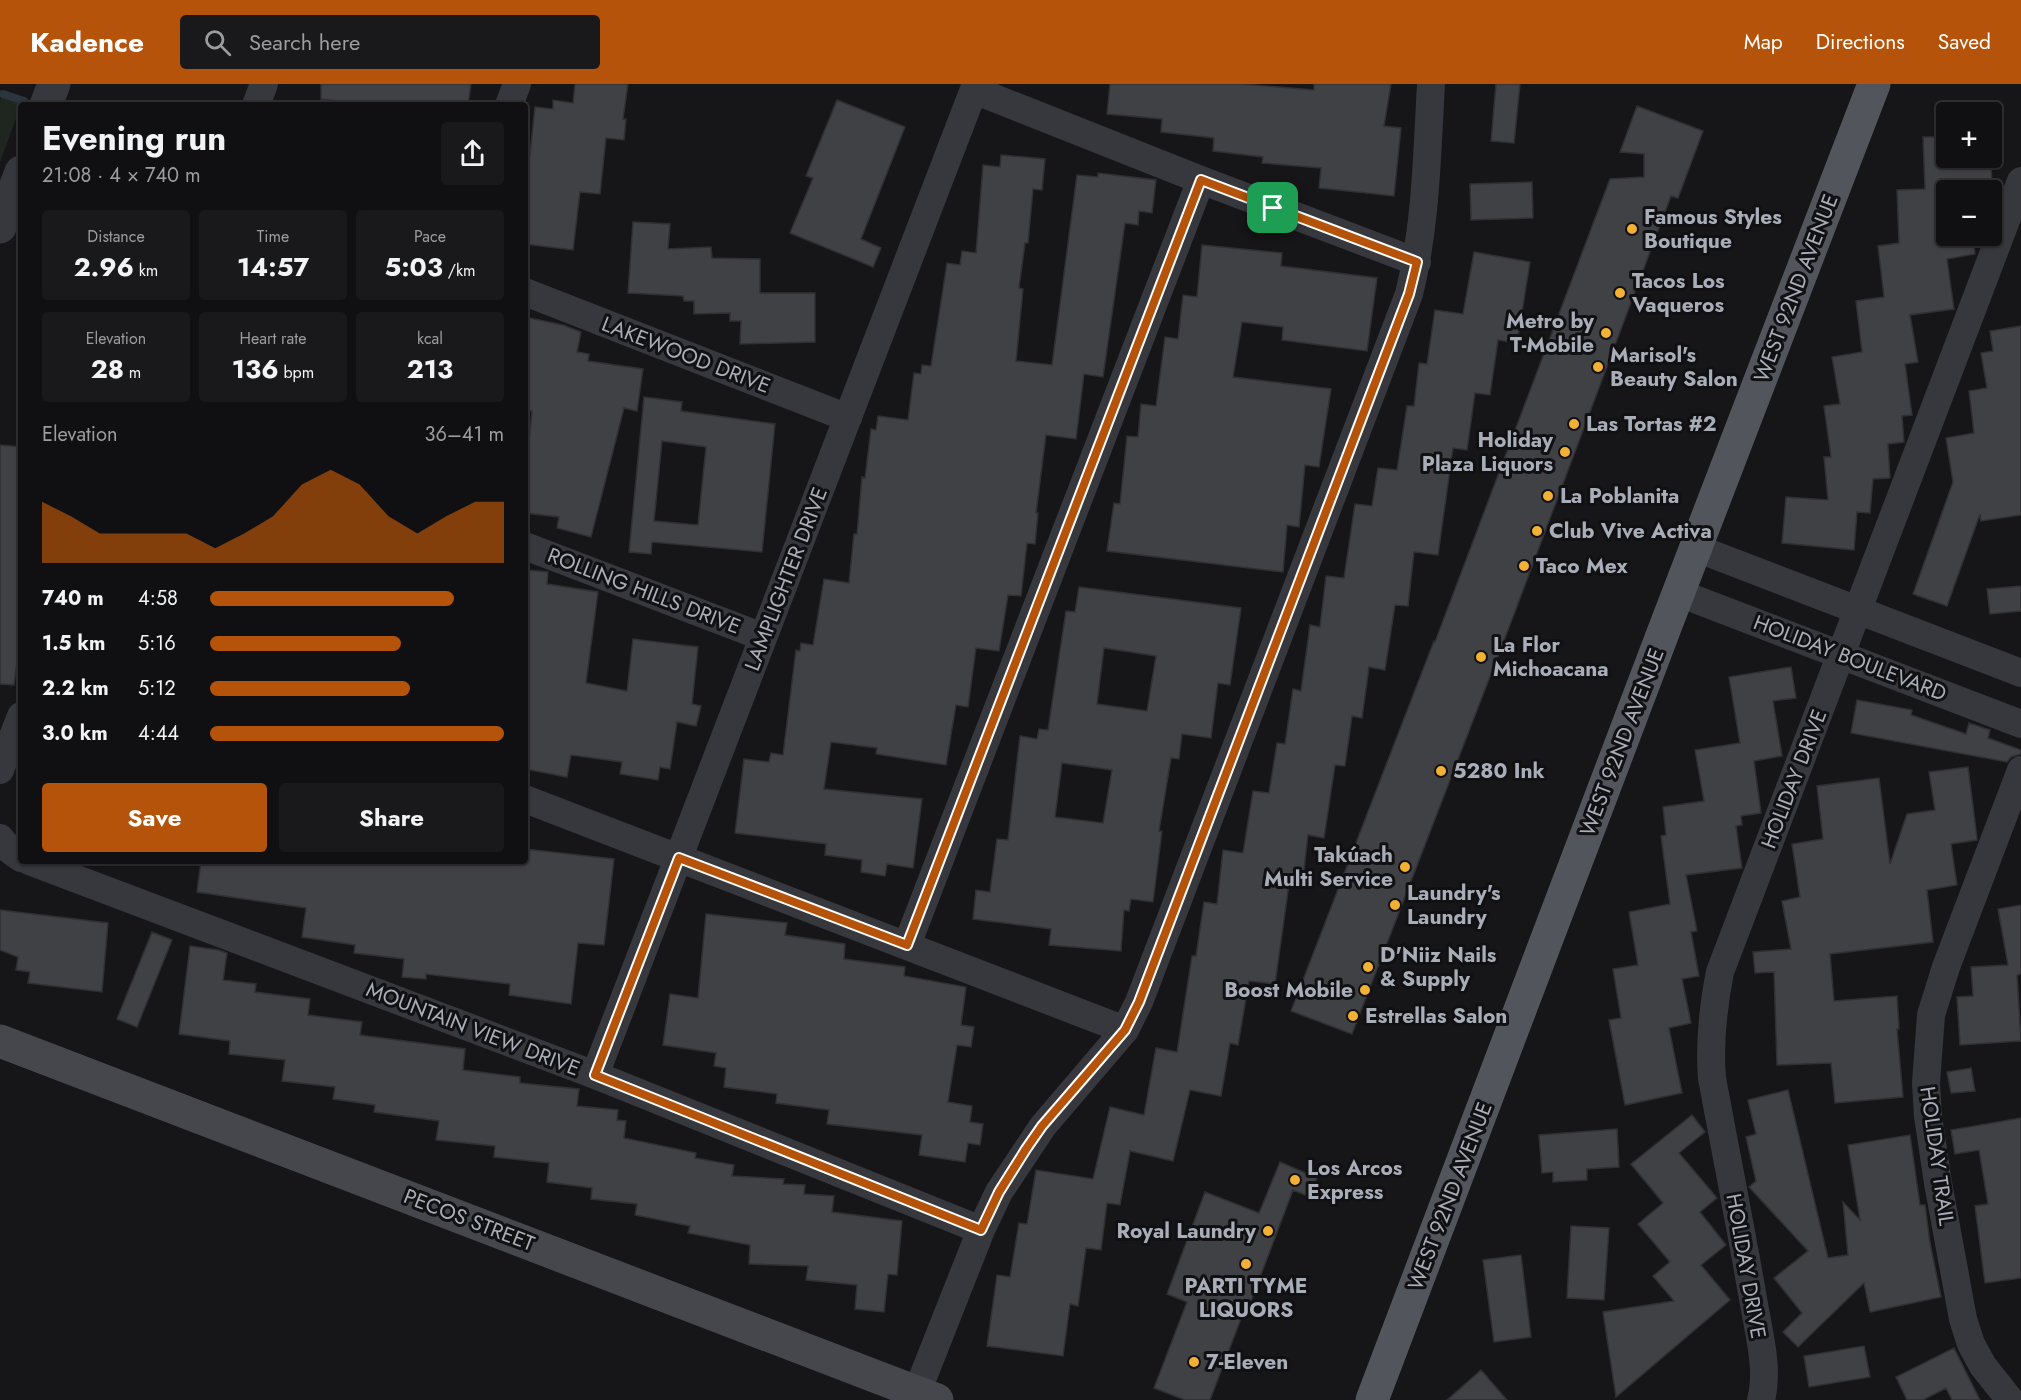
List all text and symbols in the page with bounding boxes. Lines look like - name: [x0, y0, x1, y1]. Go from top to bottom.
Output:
- search box: [180, 15, 600, 69]
- text: Kadence: [30, 22, 144, 63]
- icon: search: [201, 26, 234, 59]
- text: Search here: [249, 26, 360, 58]
- text: Map: [1744, 27, 1783, 57]
- text: Directions: [1816, 27, 1905, 57]
- text: Saved: [1938, 27, 1991, 57]
- map controls: [1936, 102, 2002, 246]
- button: +: [1936, 102, 2002, 168]
- text: Evening run: [42, 115, 226, 162]
- button: share: [441, 122, 504, 185]
- text: 21:08 · 4 × 740 m: [42, 161, 201, 190]
- button: −: [1936, 180, 2002, 246]
- pin: [1247, 182, 1298, 233]
- street label: WEST 92ND AVENUE: [1746, 190, 1846, 386]
- icon: arrive: [1256, 191, 1289, 224]
- place label: Famous Styles Boutique: [1644, 202, 1782, 256]
- marker: Famous Styles Boutique: [1625, 222, 1639, 236]
- text: Distance: [87, 225, 145, 248]
- text: Time: [257, 225, 289, 248]
- text: Pace: [414, 225, 446, 248]
- text: 2.96: [74, 248, 134, 286]
- text: 14:57: [237, 248, 309, 286]
- text: 5:03: [384, 248, 443, 286]
- text: km: [134, 259, 158, 282]
- text: /km: [443, 259, 476, 282]
- place label: Tacos Los Vaqueros: [1631, 266, 1725, 320]
- marker: Tacos Los Vaqueros: [1613, 286, 1627, 300]
- place label: Metro by T-Mobile: [1506, 306, 1595, 360]
- street label: LAKEWOOD DRIVE: [597, 309, 775, 401]
- marker: Metro by T-Mobile: [1599, 326, 1613, 340]
- text: Elevation: [86, 327, 146, 350]
- text: Heart rate: [240, 327, 306, 350]
- text: kcal: [417, 327, 443, 350]
- place label: Marisol's Beauty Salon: [1610, 340, 1738, 394]
- text: 28: [91, 350, 124, 388]
- text: 136: [232, 350, 279, 388]
- text: 213: [407, 350, 453, 388]
- marker: Marisol's Beauty Salon: [1591, 360, 1605, 374]
- text: m: [124, 361, 141, 384]
- text: bpm: [279, 361, 314, 384]
- place label: Las Tortas #2: [1586, 409, 1717, 439]
- marker: Las Tortas #2: [1567, 417, 1581, 431]
- text: Elevation: [42, 420, 117, 449]
- text: 36–41 m: [425, 420, 504, 449]
- place label: Holiday Plaza Liquors: [1422, 425, 1554, 479]
- marker: Holiday Plaza Liquors: [1558, 445, 1572, 459]
- place label: La Poblanita: [1560, 481, 1679, 511]
- street label: LAMPLIGHTER DRIVE: [737, 483, 835, 675]
- marker: La Poblanita: [1541, 489, 1555, 503]
- place label: Club Vive Activa: [1549, 516, 1712, 546]
- marker: Club Vive Activa: [1530, 524, 1544, 538]
- street label: ROLLING HILLS DRIVE: [543, 540, 745, 642]
- place label: Taco Mex: [1536, 551, 1628, 581]
- marker: Taco Mex: [1517, 559, 1531, 573]
- text: 740 m: [42, 584, 104, 613]
- text: 4:58: [138, 584, 178, 613]
- street label: HOLIDAY BOULEVARD: [1749, 607, 1951, 709]
- text: 1.5 km: [42, 629, 105, 658]
- text: 5:16: [138, 629, 176, 658]
- place label: La Flor Michoacana: [1493, 630, 1609, 684]
- street label: WEST 92ND AVENUE: [1572, 644, 1672, 840]
- marker: La Flor Michoacana: [1474, 650, 1488, 664]
- text: 2.2 km: [42, 674, 109, 703]
- text: 5:12: [138, 674, 176, 703]
- street label: HOLIDAY DRIVE: [1754, 705, 1834, 853]
- text: 3.0 km: [42, 719, 108, 748]
- text: 4:44: [138, 719, 179, 748]
- place label: 5280 Ink: [1453, 756, 1545, 786]
- marker: 5280 Ink: [1434, 764, 1448, 778]
- button: Save: [42, 783, 267, 852]
- button: Share: [279, 783, 504, 852]
- place label: Takúach Multi Service: [1264, 840, 1393, 894]
- marker: Takúach Multi Service: [1398, 860, 1412, 874]
- place label: Laundry's Laundry: [1407, 878, 1501, 932]
- marker: Laundry's Laundry: [1388, 898, 1402, 912]
- place label: D'Niiz Nails & Supply: [1380, 940, 1497, 994]
- marker: D'Niiz Nails & Supply: [1361, 960, 1375, 974]
- street label: MOUNTAIN VIEW DRIVE: [362, 974, 584, 1084]
- place label: Boost Mobile: [1224, 975, 1353, 1005]
- marker: Boost Mobile: [1358, 983, 1372, 997]
- place label: Estrellas Salon: [1365, 1001, 1507, 1031]
- marker: Estrellas Salon: [1346, 1009, 1360, 1023]
- street label: HOLIDAY TRAIL: [1912, 1084, 1962, 1228]
- street label: WEST 92ND AVENUE: [1400, 1098, 1500, 1294]
- place label: Los Arcos Express: [1307, 1153, 1403, 1207]
- marker: Los Arcos Express: [1288, 1173, 1302, 1187]
- street label: PECOS STREET: [399, 1181, 539, 1259]
- street label: HOLIDAY DRIVE: [1718, 1191, 1774, 1341]
- place label: Royal Laundry: [1116, 1216, 1257, 1246]
- marker: Royal Laundry: [1261, 1224, 1275, 1238]
- marker: PARTI TYME LIQUORS: [1239, 1257, 1253, 1271]
- place label: PARTI TYME LIQUORS: [1184, 1271, 1308, 1325]
- place label: 7-Eleven: [1206, 1347, 1288, 1377]
- marker: 7-Eleven: [1187, 1355, 1201, 1369]

